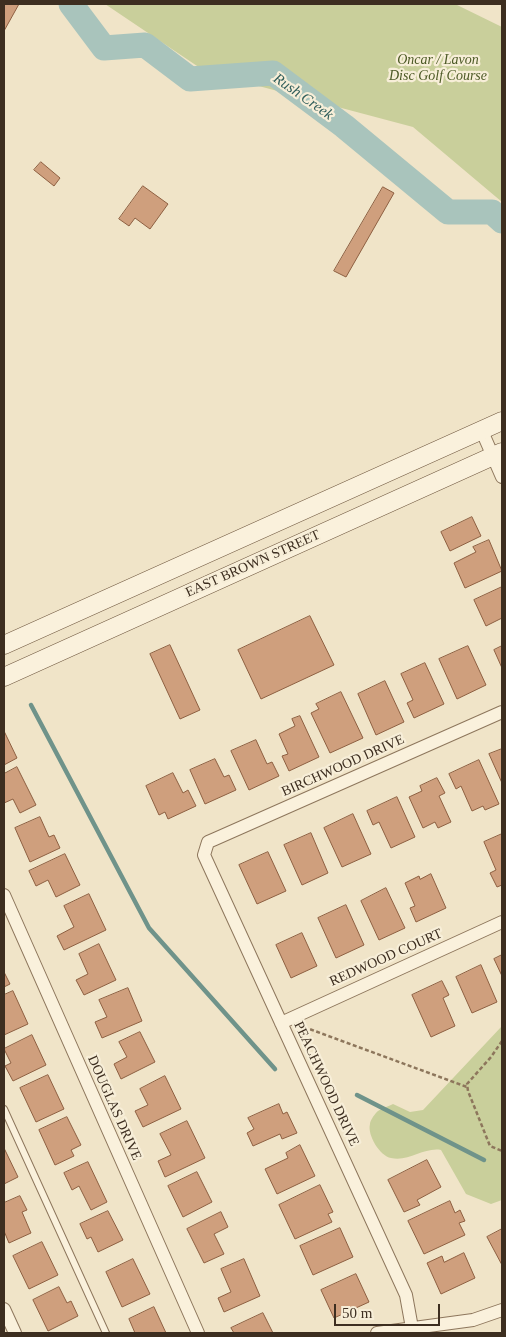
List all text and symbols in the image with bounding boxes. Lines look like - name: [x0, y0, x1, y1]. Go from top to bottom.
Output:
- park label: Oncar / Lavon Disc Golf Course: [389, 52, 487, 84]
- water label: Rush Creek: [270, 70, 336, 124]
- street label: EAST BROWN STREET: [183, 527, 323, 601]
- street label: BIRCHWOOD DRIVE: [279, 731, 407, 801]
- street label: REDWOOD COURT: [327, 926, 445, 990]
- street label: PEACHWOOD DRIVE: [290, 1019, 362, 1149]
- street label: DOUGLAS DRIVE: [83, 1053, 145, 1163]
- scale bar: [336, 1294, 442, 1326]
- text: 50 m: [342, 1305, 372, 1321]

